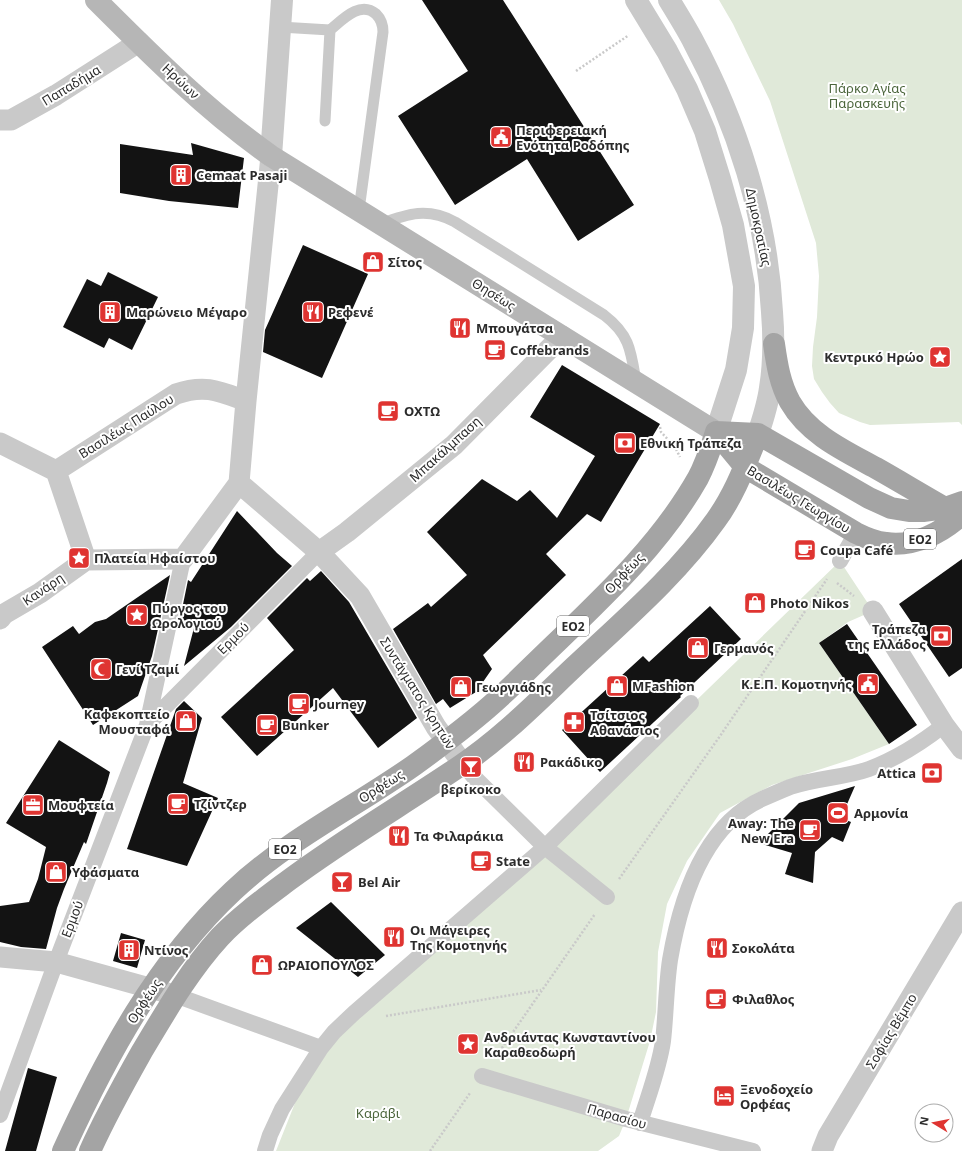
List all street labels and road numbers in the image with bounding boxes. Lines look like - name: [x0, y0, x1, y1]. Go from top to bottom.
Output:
- street label: Ηρώων: [159, 59, 204, 103]
- street label: Παπαδήμα: [38, 60, 104, 110]
- street label: Δημοκρατίας: [742, 186, 776, 268]
- street label: Θησέως: [469, 274, 519, 314]
- street label: Βασιλέως Παύλου: [75, 390, 177, 462]
- street label: Μπακάλμπαση: [405, 412, 485, 486]
- street label: Βασιλέως Γεωργίου: [744, 461, 854, 537]
- road number: ΕΟ2: [904, 529, 936, 549]
- street label: Ορφέως: [600, 549, 648, 597]
- street label: Κανάρη: [19, 569, 67, 609]
- road number: ΕΟ2: [557, 616, 589, 636]
- street label: Ερμού: [213, 618, 253, 658]
- street label: Συντάγματος Κρητών: [376, 634, 460, 753]
- street label: Ορφέως: [355, 765, 407, 807]
- road number: ΕΟ2: [269, 839, 301, 859]
- street label: Ερμού: [57, 898, 87, 940]
- street label: Ορφέως: [123, 975, 165, 1027]
- street label: Σοφίας Βέμπο: [861, 990, 921, 1072]
- street label: Παρασίου: [585, 1099, 649, 1133]

